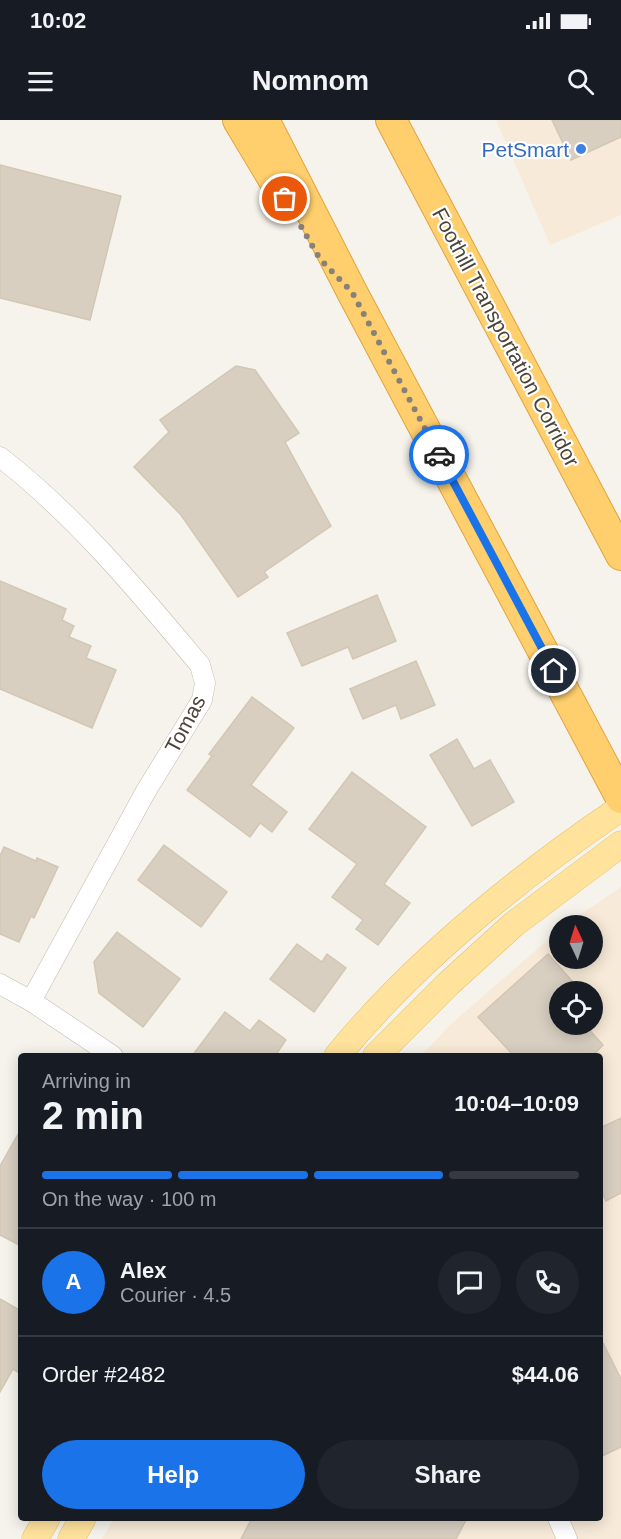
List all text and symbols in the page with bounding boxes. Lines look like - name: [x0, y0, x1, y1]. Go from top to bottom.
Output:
- text: 10:02: [30, 8, 86, 33]
- icon: menu: [24, 65, 57, 98]
- icon: search: [564, 65, 597, 98]
- text: Nomnom: [252, 66, 369, 96]
- place label: PetSmart: [481, 138, 569, 161]
- marker: PetSmart: [574, 142, 588, 156]
- pin: [259, 173, 310, 224]
- icon: bag: [268, 182, 301, 215]
- street label: Foothill Transportation Corridor: [428, 204, 584, 470]
- courier: [409, 425, 469, 485]
- icon: car: [423, 439, 456, 472]
- pin: [528, 645, 579, 696]
- icon: home: [537, 654, 570, 687]
- street label: Tomas: [160, 691, 210, 757]
- north arrow: [549, 915, 603, 969]
- map controls: [549, 915, 603, 1035]
- button: locate: [549, 981, 603, 1035]
- text: Arriving in: [42, 1070, 131, 1092]
- text: 10:04–10:09: [454, 1091, 579, 1116]
- text: 2 min: [42, 1094, 144, 1137]
- text: On the way · 100 m: [42, 1188, 217, 1210]
- button: chat: [438, 1251, 501, 1314]
- button: phone: [516, 1251, 579, 1314]
- text: Alex: [120, 1258, 166, 1283]
- text: A: [66, 1269, 81, 1294]
- text: Courier · 4.5: [120, 1284, 231, 1306]
- text: Order #2482: [42, 1362, 166, 1387]
- text: $44.06: [512, 1362, 579, 1387]
- button: Help: [42, 1440, 305, 1509]
- button: Share: [317, 1440, 579, 1509]

